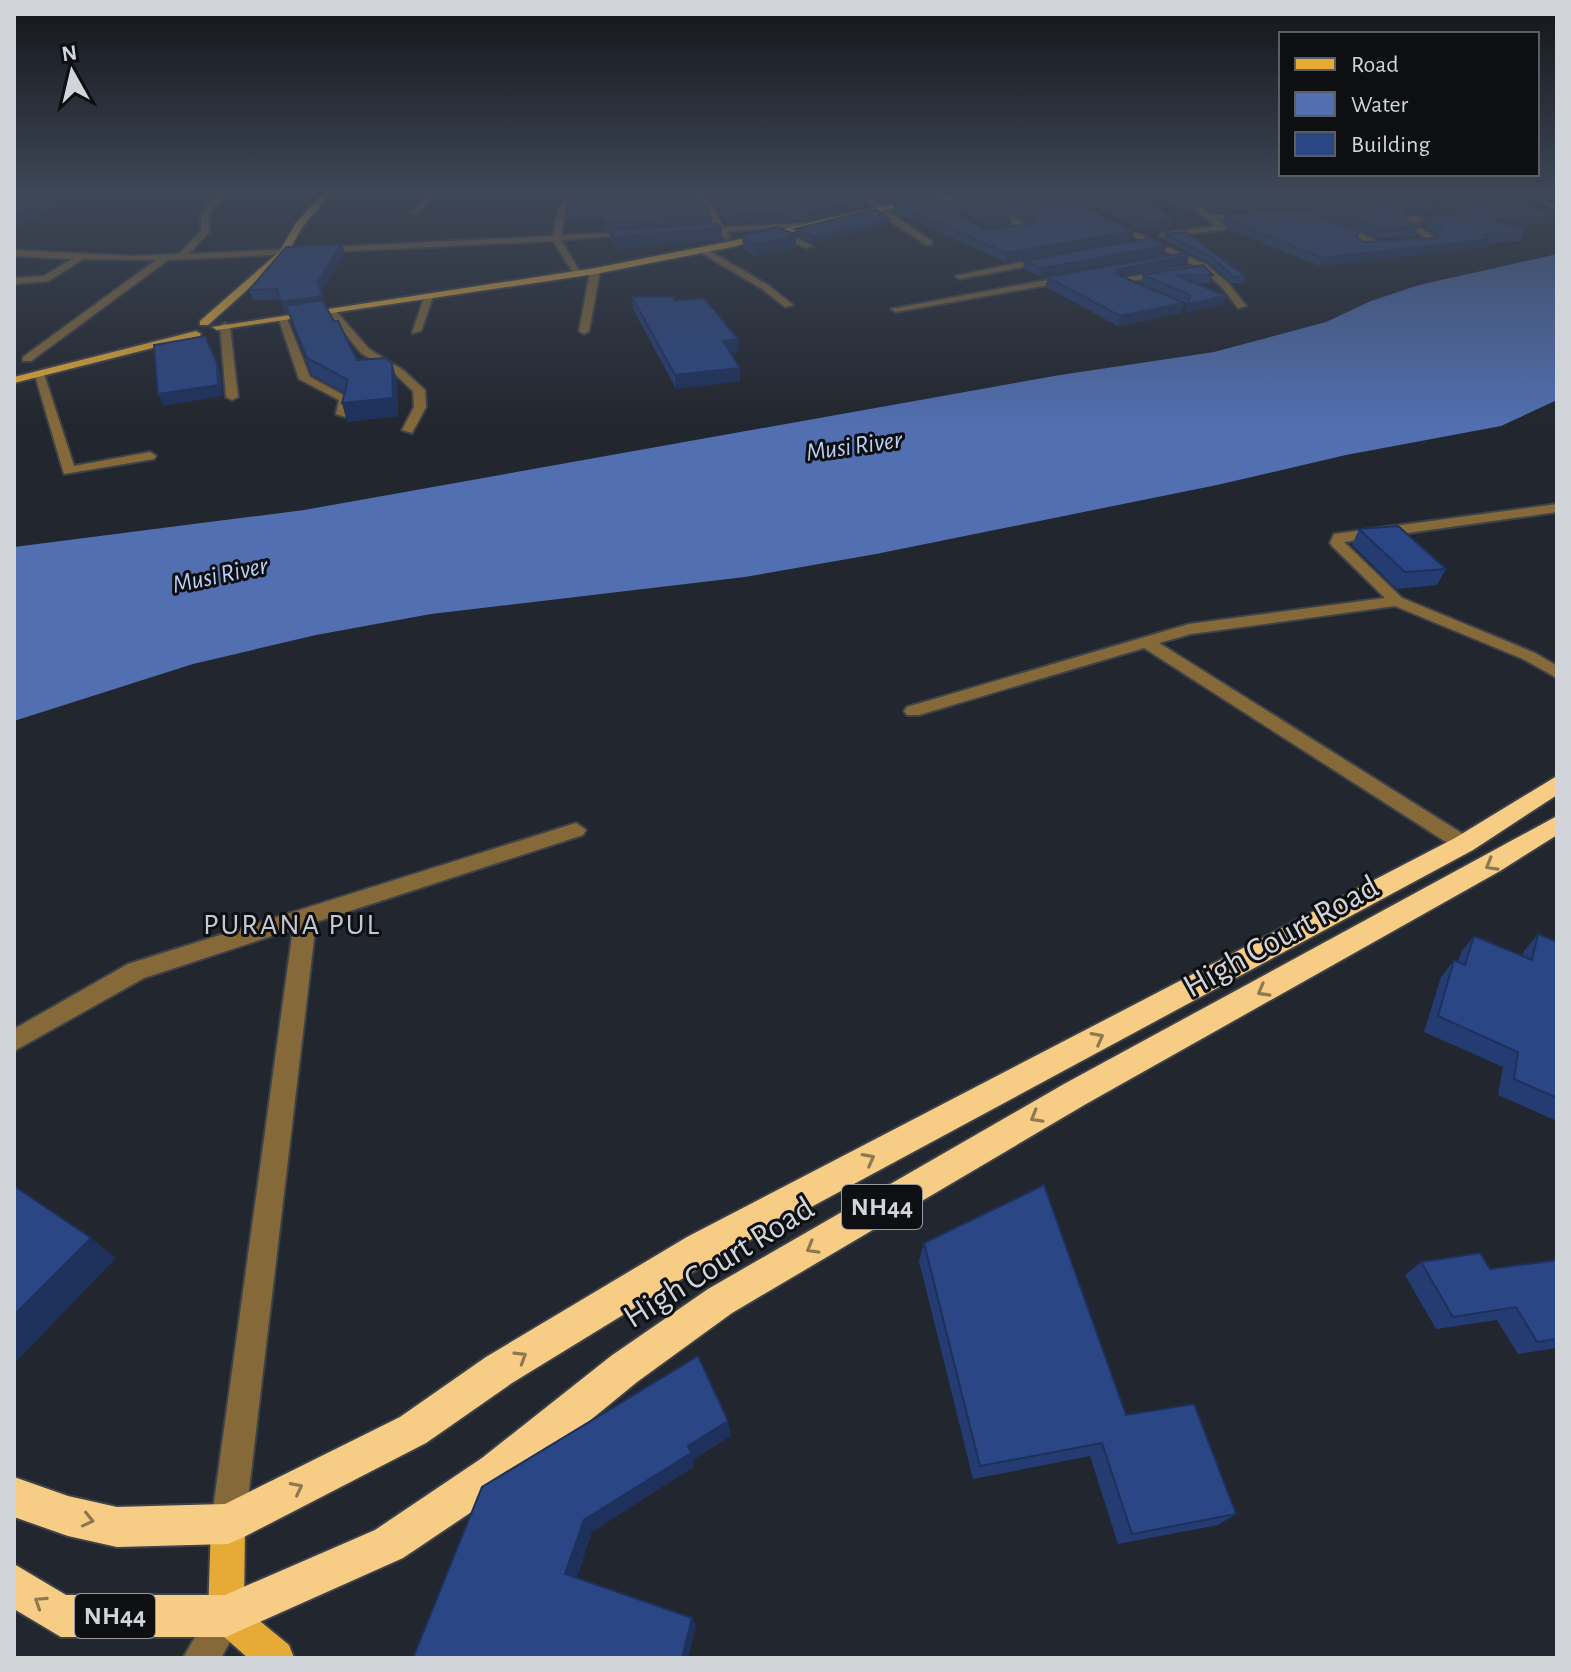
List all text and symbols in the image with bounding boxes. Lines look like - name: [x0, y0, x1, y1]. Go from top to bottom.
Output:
- north arrow: [32, 32, 112, 112]
- legend: [1279, 32, 1539, 176]
- text: N: [60, 41, 78, 65]
- text: Road: [1351, 53, 1399, 77]
- text: Water: [1351, 93, 1409, 117]
- text: Building: [1351, 133, 1430, 157]
- water label: Musi River: [804, 426, 905, 466]
- water label: Musi River: [170, 552, 272, 598]
- one-way arrow: [1485, 855, 1500, 871]
- street label: High Court Road: [1178, 870, 1384, 1004]
- district label: PURANA PUL: [203, 910, 381, 940]
- one-way arrow: [1257, 981, 1271, 996]
- one-way arrow: [1090, 1032, 1105, 1047]
- one-way arrow: [1030, 1107, 1045, 1123]
- one-way arrow: [860, 1154, 875, 1169]
- road number: NH44: [842, 1185, 922, 1229]
- street label: High Court Road: [618, 1191, 820, 1335]
- one-way arrow: [806, 1238, 820, 1254]
- one-way arrow: [512, 1351, 527, 1367]
- one-way arrow: [289, 1483, 304, 1498]
- one-way arrow: [81, 1511, 95, 1528]
- road number: NH44: [75, 1594, 155, 1638]
- one-way arrow: [34, 1596, 48, 1611]

